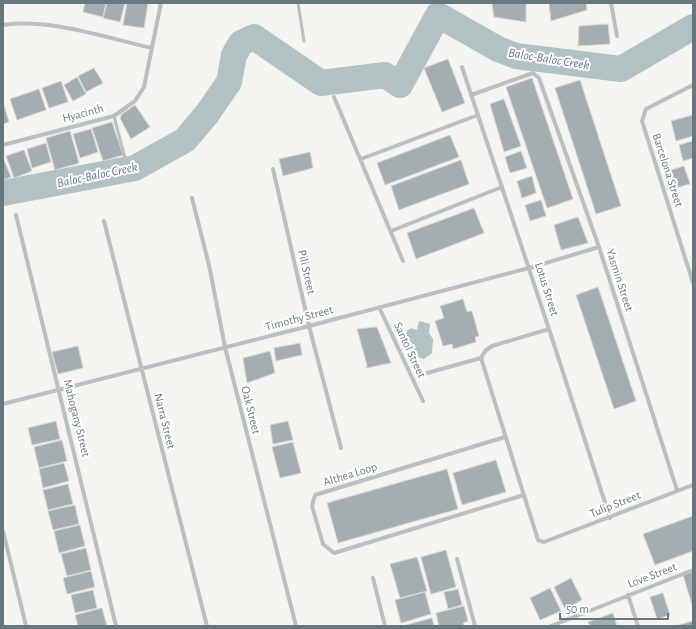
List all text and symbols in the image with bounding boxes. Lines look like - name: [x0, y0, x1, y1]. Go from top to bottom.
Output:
- water label: Baloc-Baloc Creek: [507, 47, 590, 72]
- street label: Hyacinth: [61, 102, 105, 125]
- street label: Barcelona Street: [650, 132, 686, 208]
- water label: Baloc-Baloc Creek: [56, 161, 139, 190]
- street label: Yasmin Street: [604, 247, 636, 313]
- street label: Pili Street: [296, 249, 318, 296]
- street label: Lotus Street: [533, 261, 561, 317]
- street label: Timothy Street: [264, 303, 335, 334]
- street label: Santol Street: [392, 320, 428, 380]
- street label: Mahogany Street: [61, 378, 92, 458]
- street label: Oak Street: [239, 385, 263, 435]
- street label: Narra Street: [152, 392, 178, 450]
- street label: Althea Loop: [322, 460, 378, 488]
- street label: Tulip Street: [588, 488, 642, 520]
- street label: Love Street: [626, 560, 678, 590]
- scale bar: [560, 595, 668, 621]
- text: 50 m: [566, 603, 589, 615]

